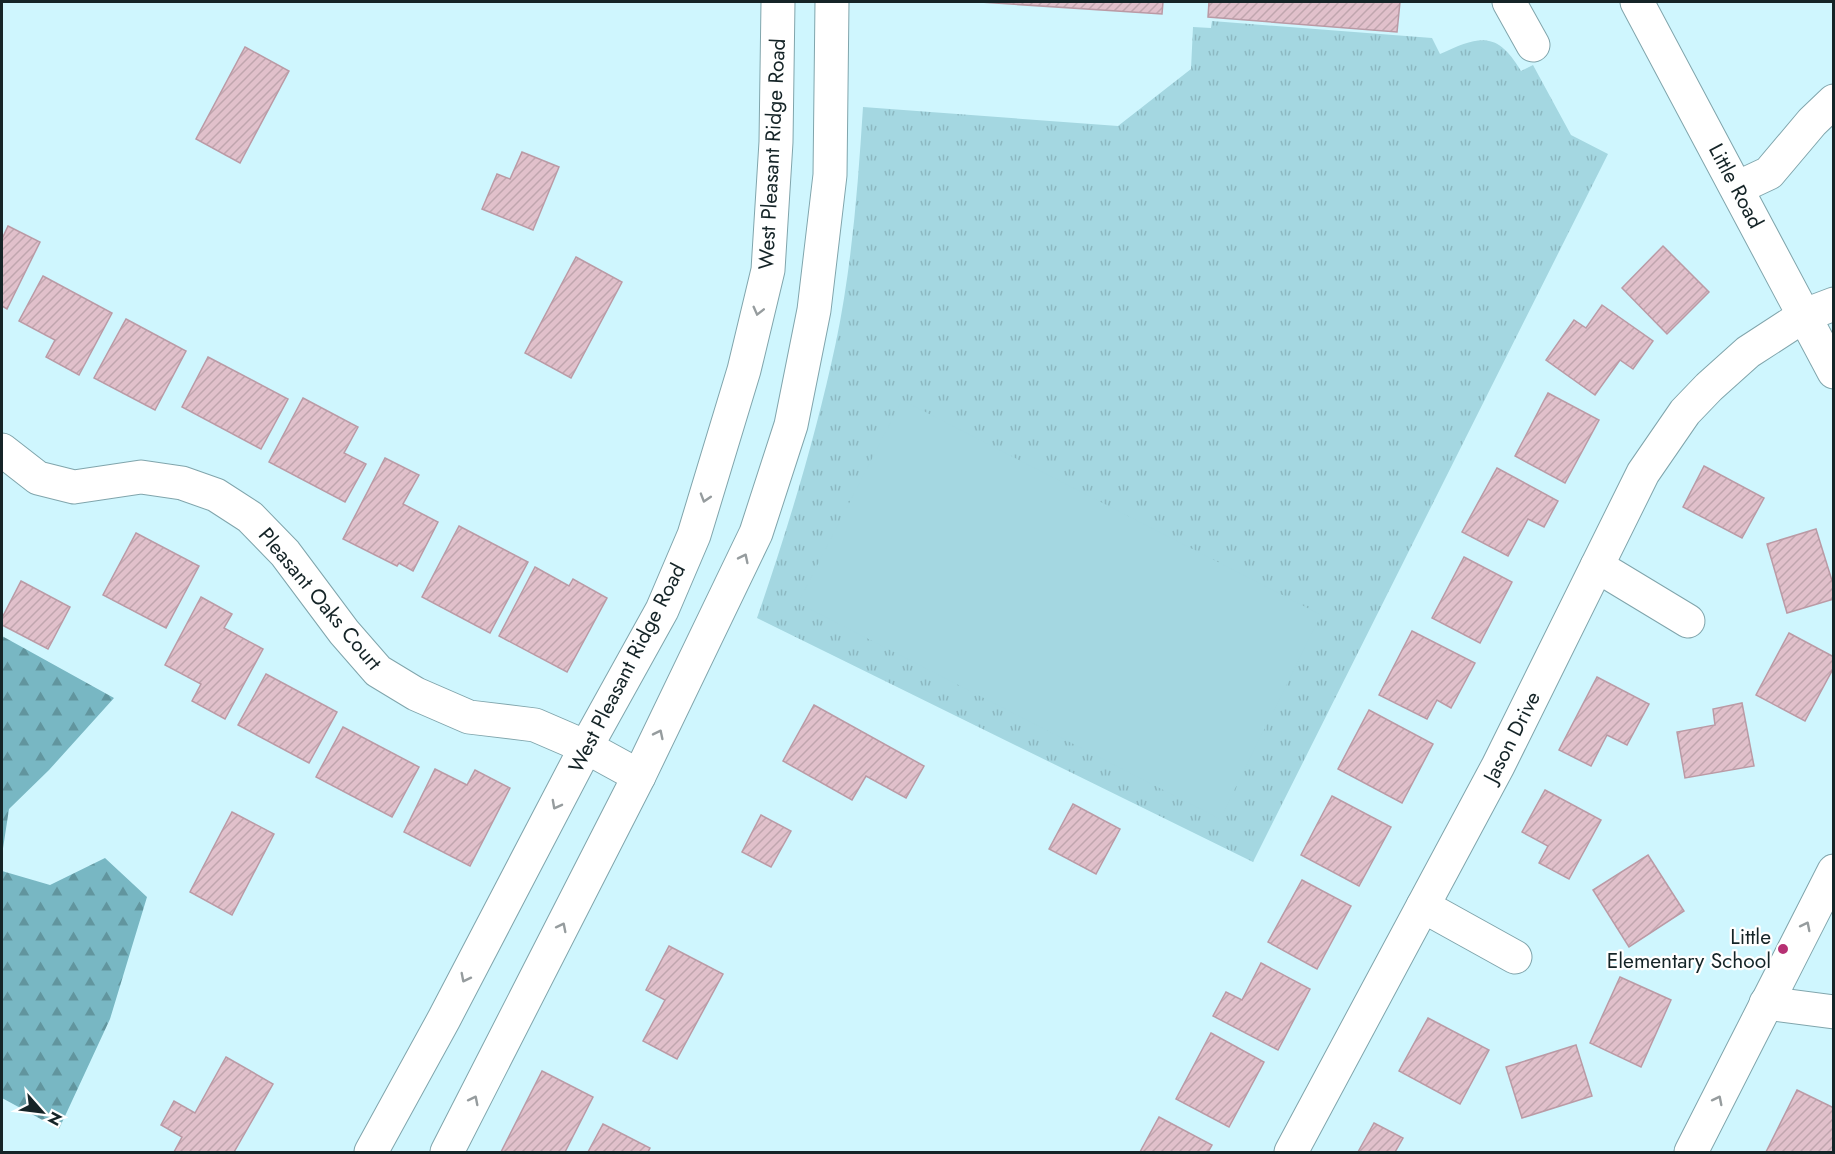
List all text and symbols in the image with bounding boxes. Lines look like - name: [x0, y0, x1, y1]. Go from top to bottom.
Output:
- street label: West Pleasant Ridge Road: [751, 38, 793, 270]
- street label: Little Road: [1701, 138, 1771, 234]
- one-way arrow: [753, 305, 766, 315]
- one-way arrow: [700, 492, 712, 503]
- street label: Pleasant Oaks Court: [251, 521, 389, 677]
- one-way arrow: [737, 553, 749, 564]
- street label: West Pleasant Ridge Road: [561, 558, 693, 778]
- street label: Jason Drive: [1475, 686, 1548, 791]
- one-way arrow: [652, 729, 664, 740]
- one-way arrow: [551, 798, 563, 809]
- one-way arrow: [555, 922, 567, 933]
- place label: Little Elementary School: [1607, 922, 1771, 976]
- one-way arrow: [1798, 922, 1810, 933]
- marker: Little Elementary School: [1776, 942, 1790, 956]
- one-way arrow: [461, 971, 473, 982]
- north arrow: [12, 1082, 72, 1142]
- one-way arrow: [467, 1096, 478, 1107]
- one-way arrow: [1710, 1096, 1722, 1107]
- text: N: [42, 1108, 68, 1130]

